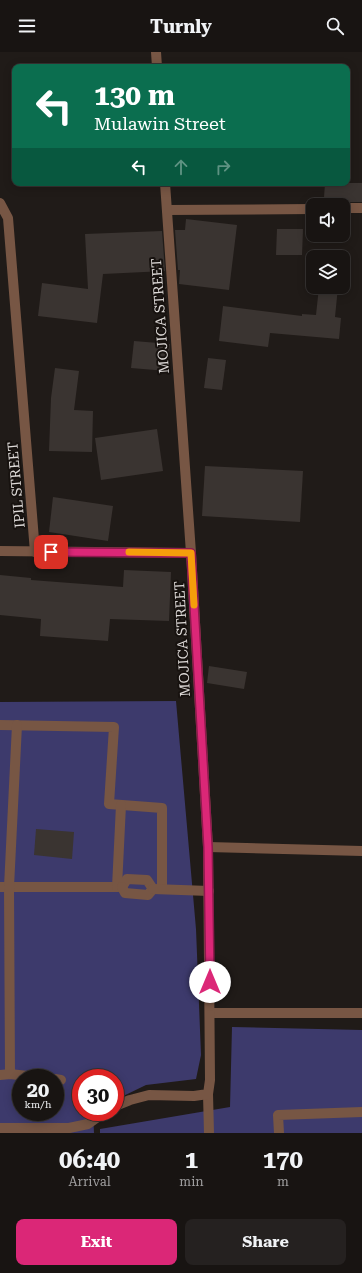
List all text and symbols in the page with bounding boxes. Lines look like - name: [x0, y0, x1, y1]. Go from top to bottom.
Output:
- icon: menu: [16, 15, 38, 37]
- icon: search: [324, 15, 346, 37]
- text: Turnly: [150, 16, 212, 37]
- text: 130 m: [94, 79, 175, 112]
- icon: left: [28, 80, 80, 132]
- text: Mulawin Street: [94, 113, 226, 134]
- icon: left: [128, 156, 150, 178]
- icon: ahead: [170, 156, 192, 178]
- icon: right: [212, 156, 234, 178]
- map controls: [306, 198, 350, 294]
- button: sound: [306, 198, 350, 242]
- button: layers: [306, 250, 350, 294]
- street label: MOJICA STREET: [148, 258, 172, 374]
- street label: IPIL STREET: [4, 441, 28, 529]
- pin: [34, 535, 68, 569]
- icon: arrive: [40, 541, 62, 563]
- street label: MOJICA STREET: [171, 581, 193, 697]
- position arrow: [189, 961, 231, 1003]
- speed limit sign: 30: [72, 1069, 124, 1121]
- text: 20: [27, 1078, 49, 1102]
- text: km/h: [25, 1099, 51, 1110]
- text: 06:40: [59, 1146, 120, 1174]
- text: 1: [185, 1146, 198, 1174]
- text: 170: [263, 1146, 303, 1174]
- text: Arrival: [69, 1174, 111, 1189]
- text: min: [179, 1174, 204, 1189]
- text: m: [277, 1174, 289, 1189]
- button: Exit: [16, 1219, 177, 1265]
- button: Share: [185, 1219, 346, 1265]

